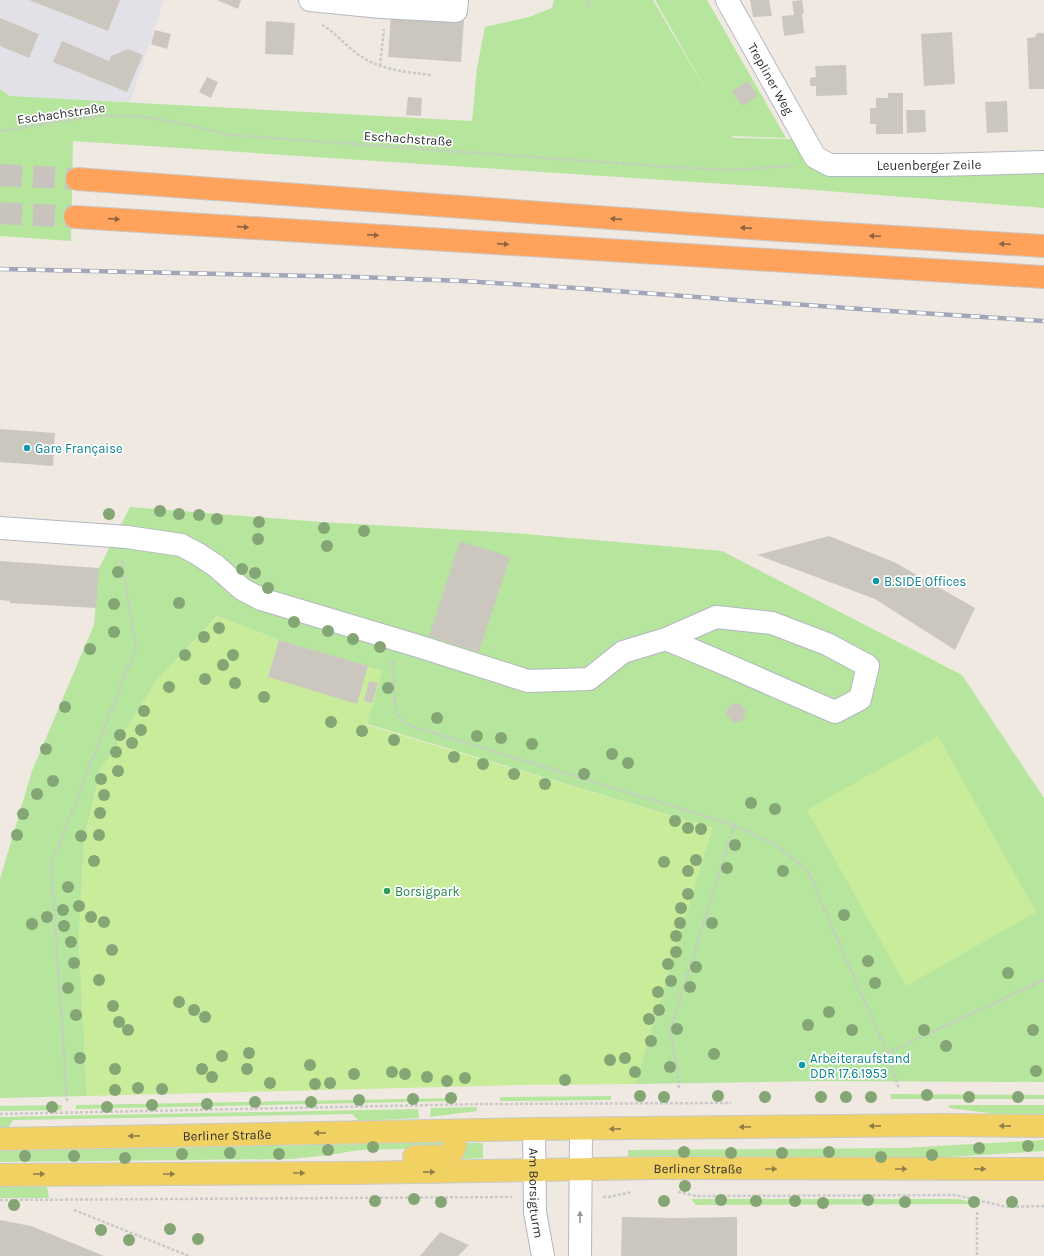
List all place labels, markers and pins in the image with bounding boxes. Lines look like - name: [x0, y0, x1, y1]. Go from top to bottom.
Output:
- place label: Gare Française: [35, 441, 123, 456]
- marker: Gare Française: [22, 443, 32, 453]
- place label: B.SIDE Offices: [884, 574, 966, 589]
- marker: B.SIDE Offices: [871, 576, 881, 586]
- place label: Borsigpark: [395, 884, 460, 899]
- marker: Borsigpark: [382, 886, 392, 896]
- place label: Arbeiteraufstand DDR 17.6.1953: [810, 1051, 910, 1081]
- marker: Arbeiteraufstand DDR 17.6.1953: [797, 1060, 807, 1070]

